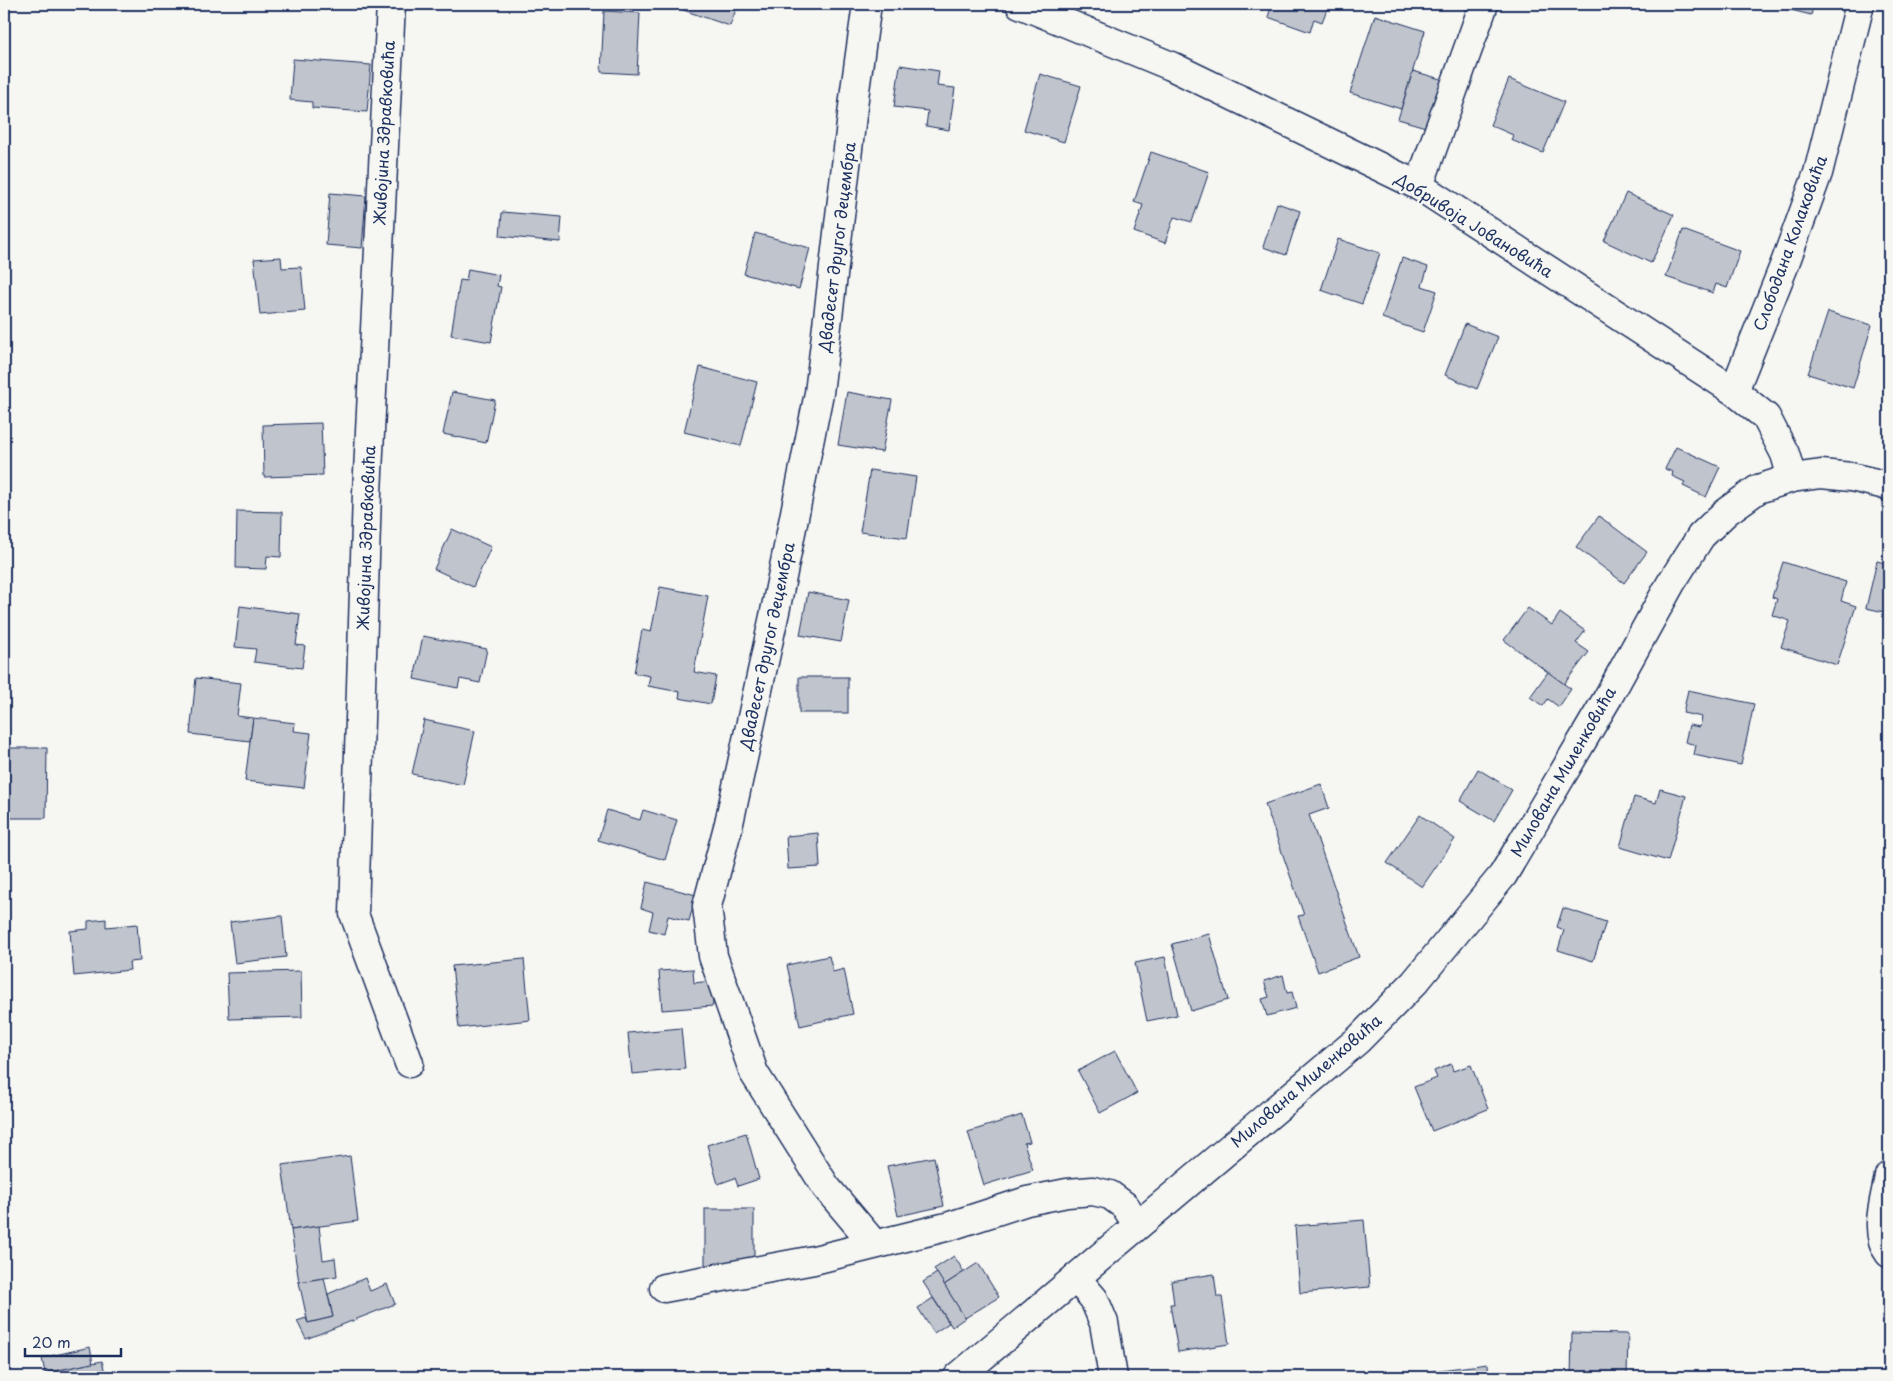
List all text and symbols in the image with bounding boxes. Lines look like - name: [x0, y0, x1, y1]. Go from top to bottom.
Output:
- street label: Живојина Здравковића: [366, 40, 400, 226]
- street label: Двадесет другог децембра: [811, 140, 861, 354]
- street label: Слободана Колаковића: [1746, 151, 1832, 334]
- street label: Добривоја Јовановића: [1390, 165, 1558, 283]
- street label: Живојина Здравковића: [350, 445, 380, 631]
- street label: Двадесет другог децембра: [732, 540, 800, 753]
- street label: Милована Миленковића: [1503, 682, 1621, 861]
- street label: Милована Миленковића: [1225, 1008, 1386, 1153]
- scale bar: [25, 1326, 121, 1358]
- text: 20 m: [32, 1330, 71, 1353]

